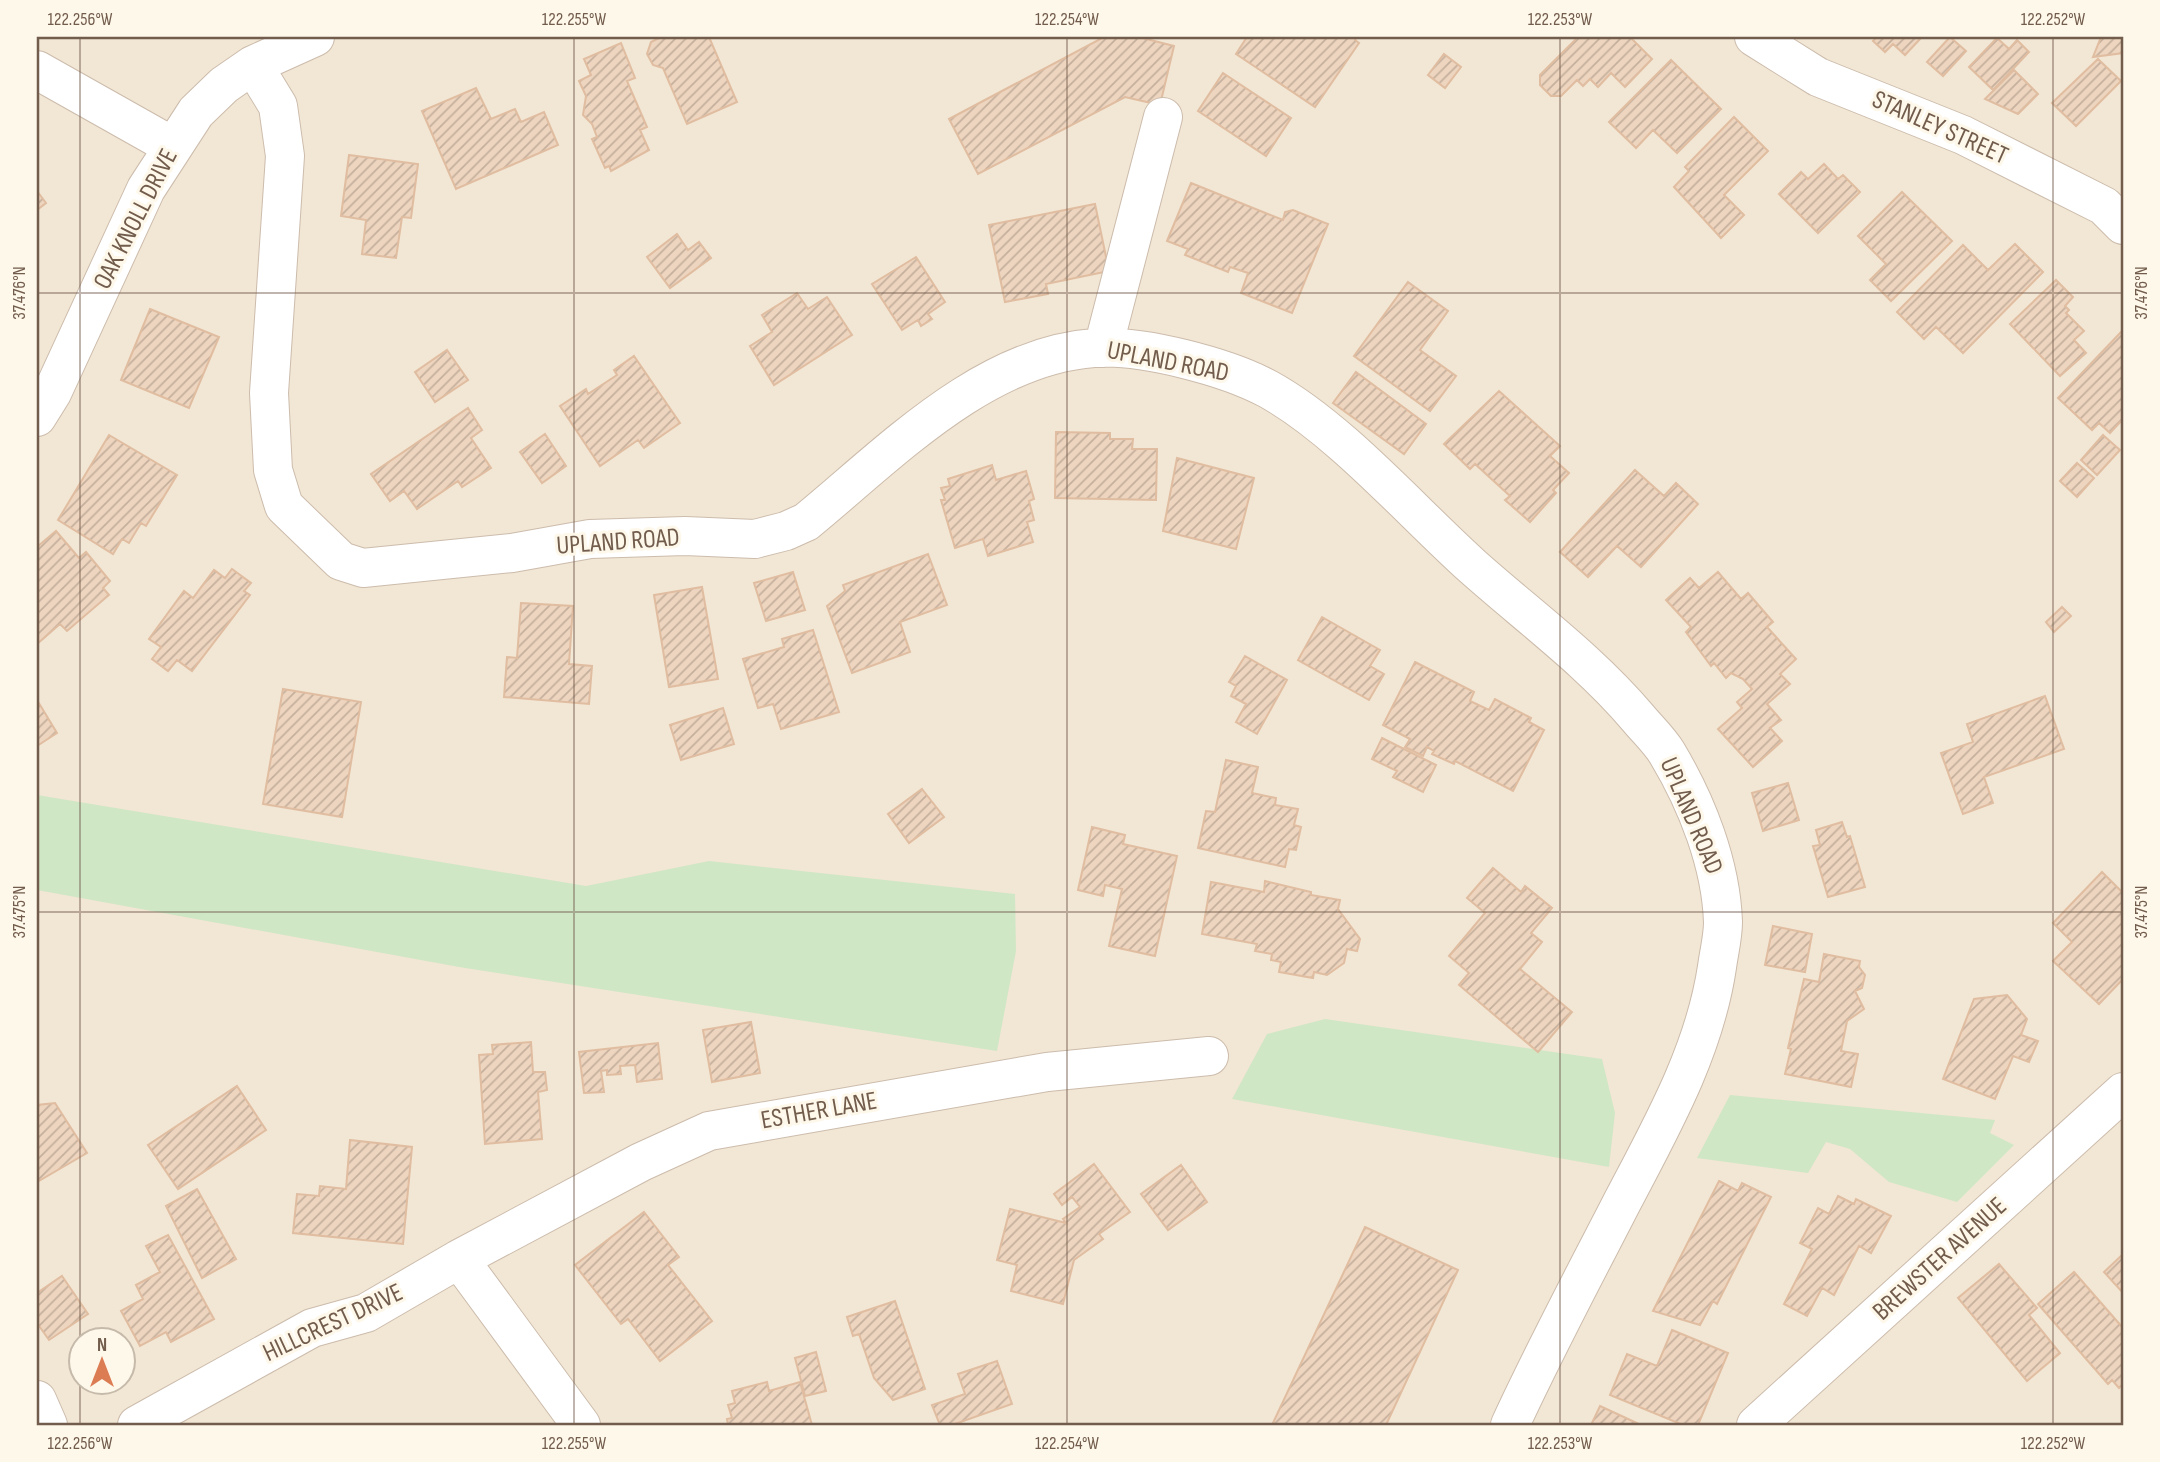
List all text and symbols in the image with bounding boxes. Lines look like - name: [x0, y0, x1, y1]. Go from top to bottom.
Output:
- text: 122.256°W: [48, 9, 113, 30]
- text: 122.255°W: [542, 9, 606, 30]
- text: 122.254°W: [1035, 9, 1099, 30]
- text: 122.253°W: [1528, 9, 1593, 30]
- text: 122.252°W: [2021, 9, 2086, 30]
- street label: STANLEY STREET: [1867, 84, 2013, 172]
- street label: OAK KNOLL DRIVE: [87, 144, 185, 294]
- text: 37.476°N: [9, 266, 30, 320]
- text: 37.476°N: [2131, 266, 2152, 320]
- street label: UPLAND ROAD: [1104, 335, 1232, 389]
- street label: UPLAND ROAD: [555, 522, 681, 562]
- street label: UPLAND ROAD: [1653, 753, 1729, 879]
- text: 37.475°N: [9, 886, 30, 938]
- text: 37.475°N: [2131, 886, 2152, 938]
- street label: ESTHER LANE: [759, 1086, 879, 1136]
- street label: BREWSTER AVENUE: [1867, 1191, 2013, 1327]
- street label: HILLCREST DRIVE: [258, 1277, 408, 1369]
- north arrow: [66, 1326, 136, 1396]
- text: N: [97, 1334, 107, 1357]
- text: 122.256°W: [48, 1433, 113, 1454]
- text: 122.255°W: [542, 1433, 606, 1454]
- text: 122.254°W: [1035, 1433, 1099, 1454]
- text: 122.253°W: [1528, 1433, 1593, 1454]
- text: 122.252°W: [2021, 1433, 2086, 1454]

